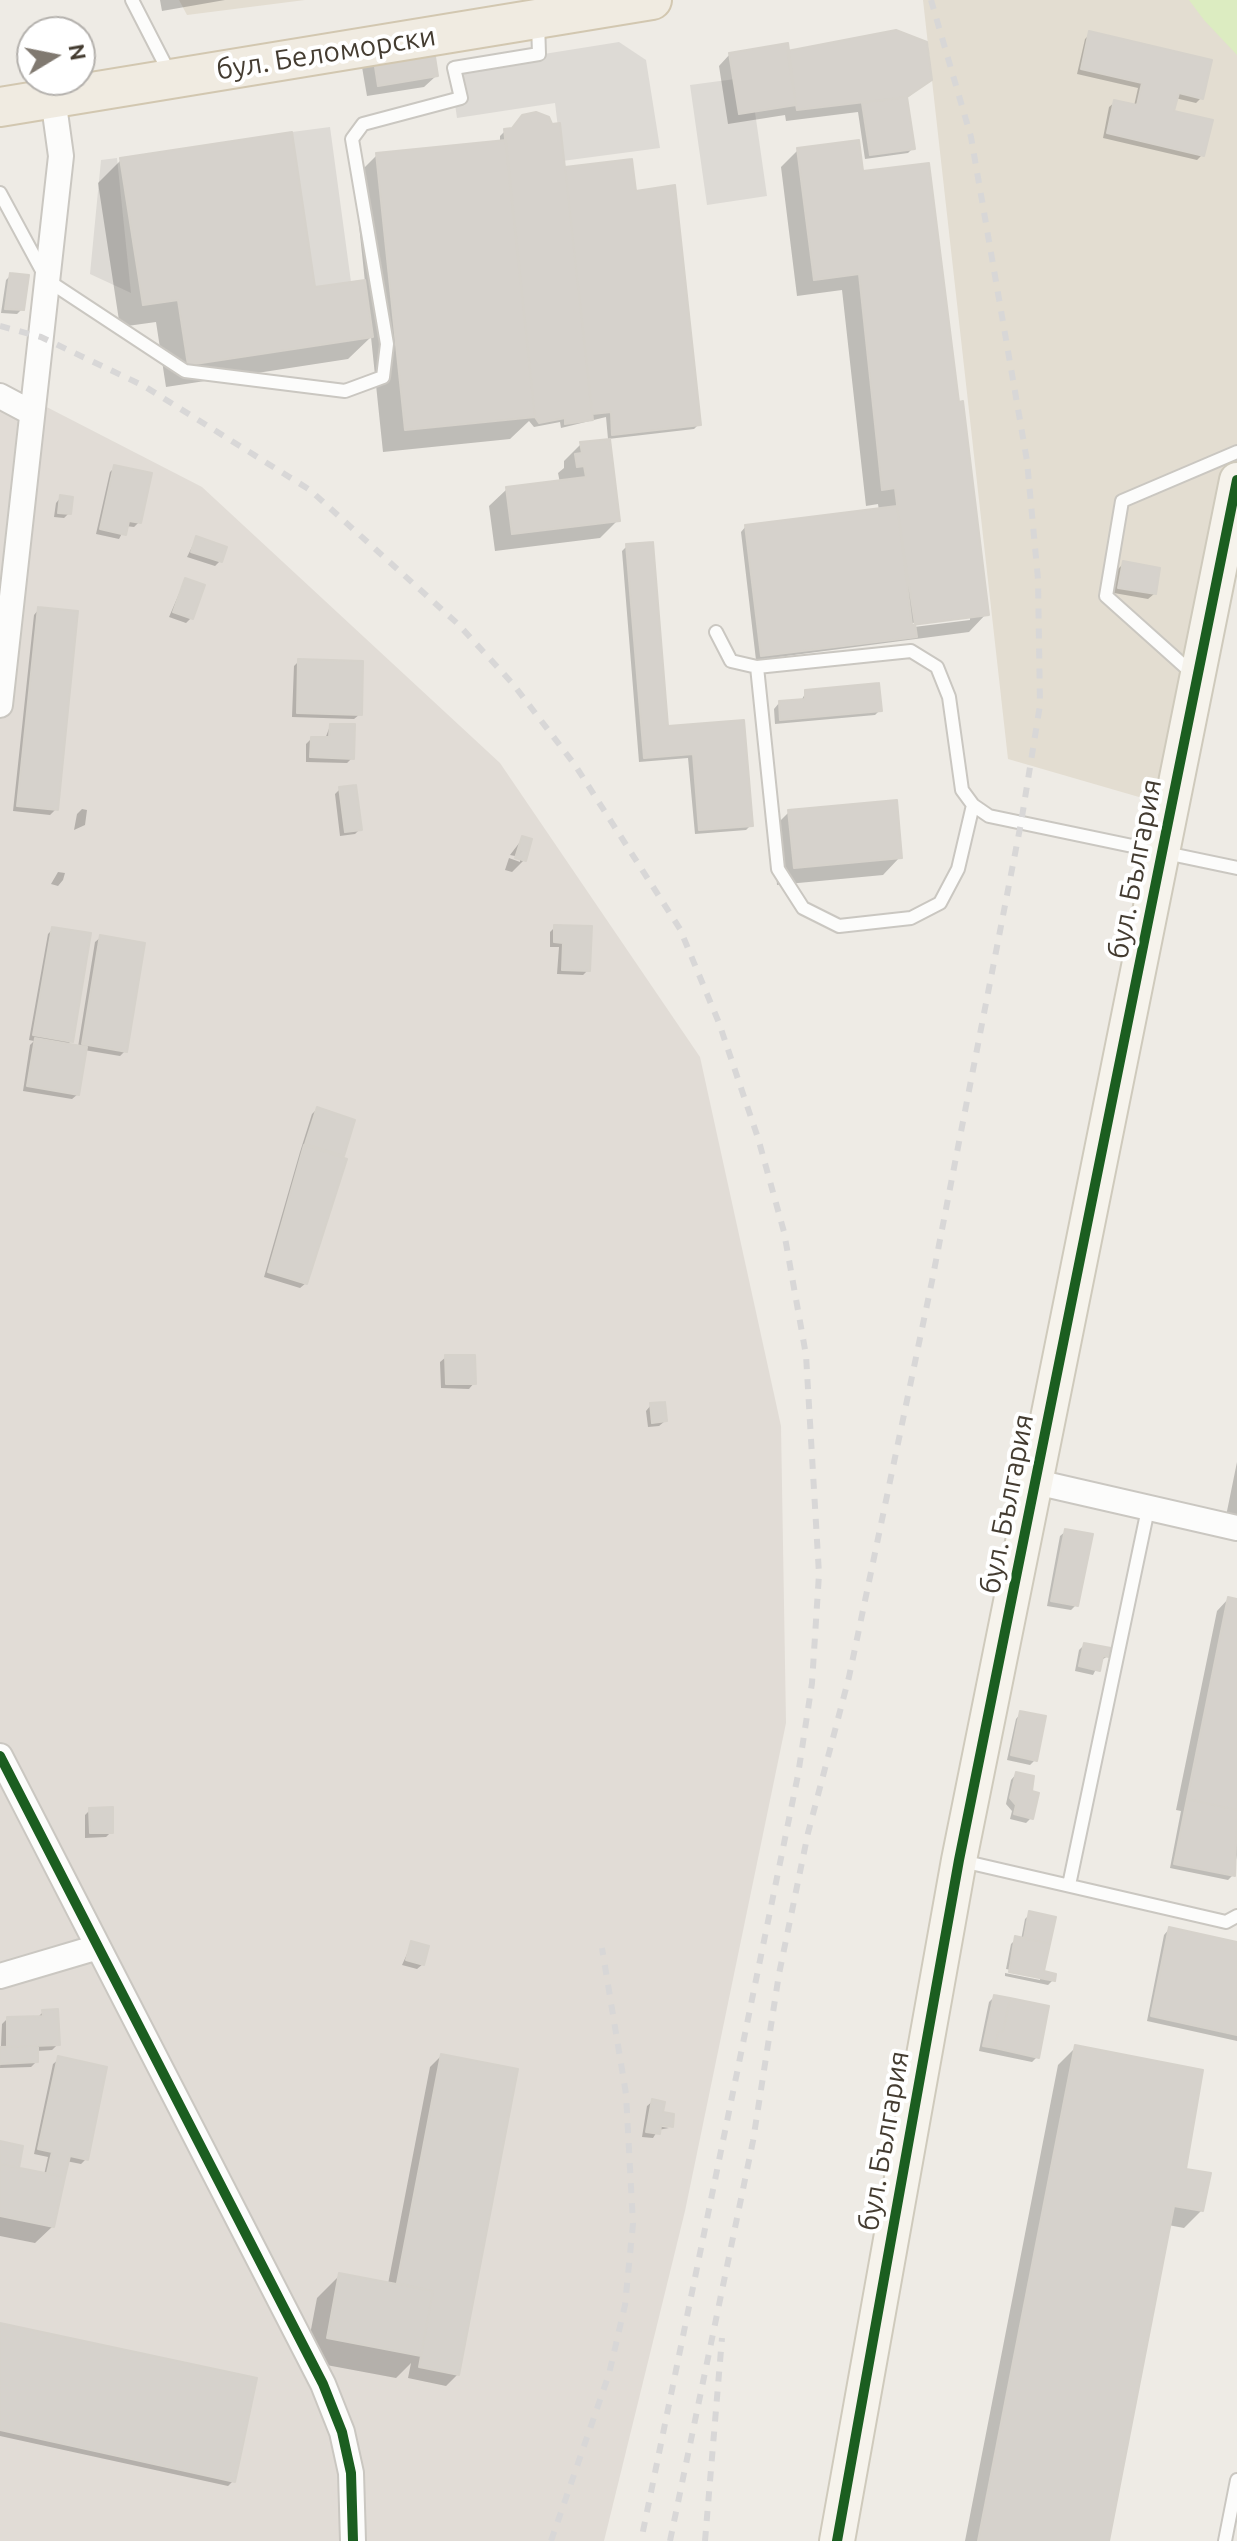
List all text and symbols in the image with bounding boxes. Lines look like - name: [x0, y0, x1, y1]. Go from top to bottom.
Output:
- north arrow: [16, 16, 96, 96]
- street label: бул. Беломорски: [214, 19, 438, 87]
- text: N: [64, 42, 92, 62]
- street label: бул. България: [1101, 776, 1169, 962]
- street label: бул. България: [973, 1411, 1041, 1597]
- street label: бул. България: [852, 2048, 916, 2234]

